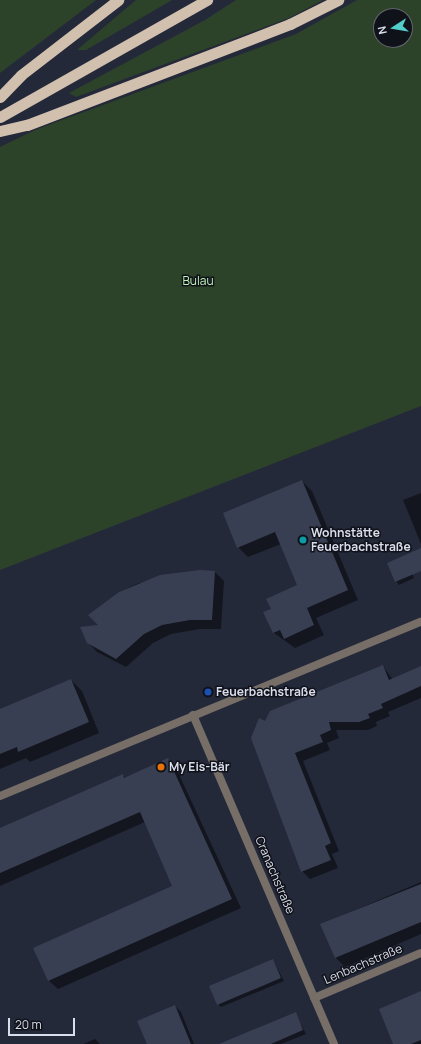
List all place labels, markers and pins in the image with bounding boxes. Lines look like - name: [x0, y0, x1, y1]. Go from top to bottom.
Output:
- place label: Wohnstätte Feuerbachstraße: [311, 526, 411, 554]
- marker: Wohnstätte Feuerbachstraße: [298, 535, 308, 545]
- place label: Feuerbachstraße: [216, 685, 316, 699]
- marker: Feuerbachstraße: [203, 687, 213, 697]
- place label: My Eis-Bär: [169, 760, 230, 774]
- marker: My Eis-Bär: [156, 762, 166, 772]

